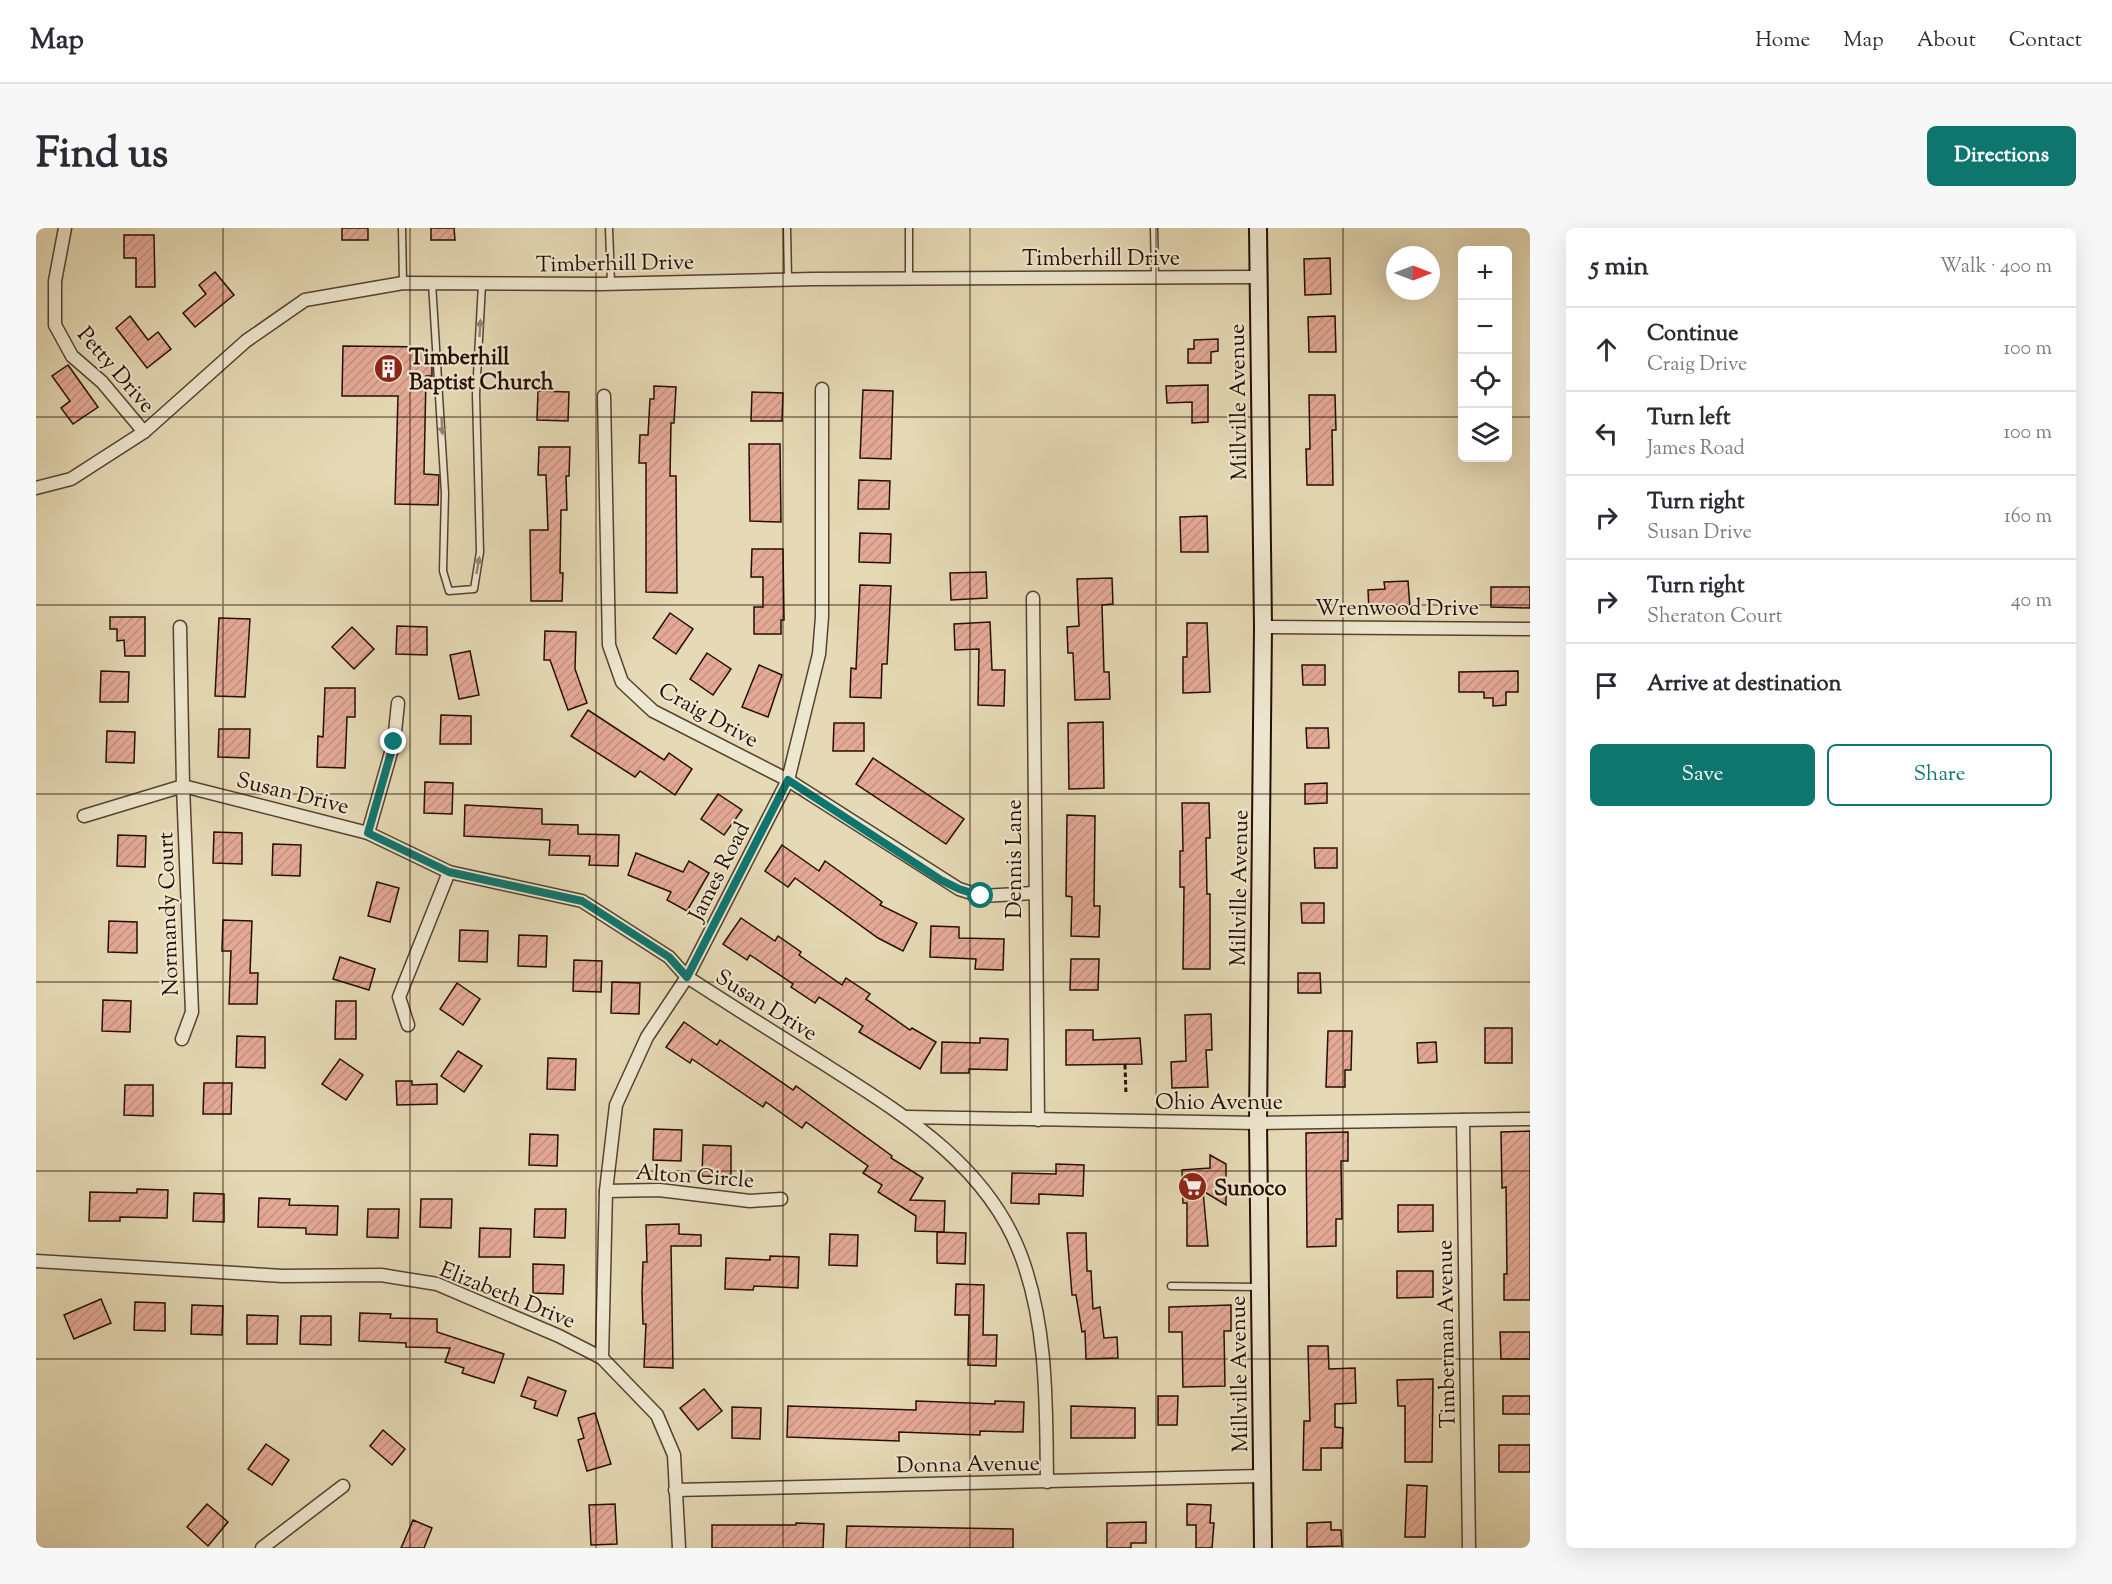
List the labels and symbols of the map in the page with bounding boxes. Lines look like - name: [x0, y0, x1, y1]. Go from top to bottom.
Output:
- street label: Timberhill Drive: [1022, 244, 1180, 276]
- north arrow: [1386, 246, 1440, 300]
- street label: Timberhill Drive: [536, 248, 694, 282]
- one-way arrow: [475, 318, 484, 337]
- street label: Petty Drive: [68, 321, 161, 421]
- street label: Millville Avenue: [1223, 323, 1257, 481]
- place label: Timberhill Baptist Church: [409, 343, 554, 400]
- building icon: Timberhill Baptist Church: [372, 353, 404, 385]
- one-way arrow: [437, 416, 446, 435]
- one-way arrow: [474, 555, 483, 574]
- street label: Wrenwood Drive: [1315, 594, 1479, 626]
- street label: Craig Drive: [652, 676, 764, 757]
- route end: [380, 728, 406, 754]
- street label: Susan Drive: [233, 765, 352, 824]
- street label: Dennis Lane: [1000, 799, 1032, 919]
- street label: Millville Avenue: [1224, 809, 1258, 967]
- street label: James Road: [682, 817, 759, 928]
- street label: Normandy Court: [151, 831, 189, 996]
- route start: [967, 882, 993, 908]
- street label: Susan Drive: [708, 962, 823, 1051]
- street label: Ohio Avenue: [1155, 1088, 1283, 1120]
- street label: Alton Circle: [634, 1158, 755, 1198]
- supermarket icon: Sunoco: [1177, 1171, 1209, 1203]
- place label: Sunoco: [1214, 1174, 1287, 1206]
- street label: Timberman Avenue: [1430, 1239, 1466, 1429]
- street label: Elizabeth Drive: [434, 1255, 580, 1339]
- street label: Millville Avenue: [1224, 1295, 1258, 1453]
- street label: Donna Avenue: [896, 1449, 1040, 1483]

